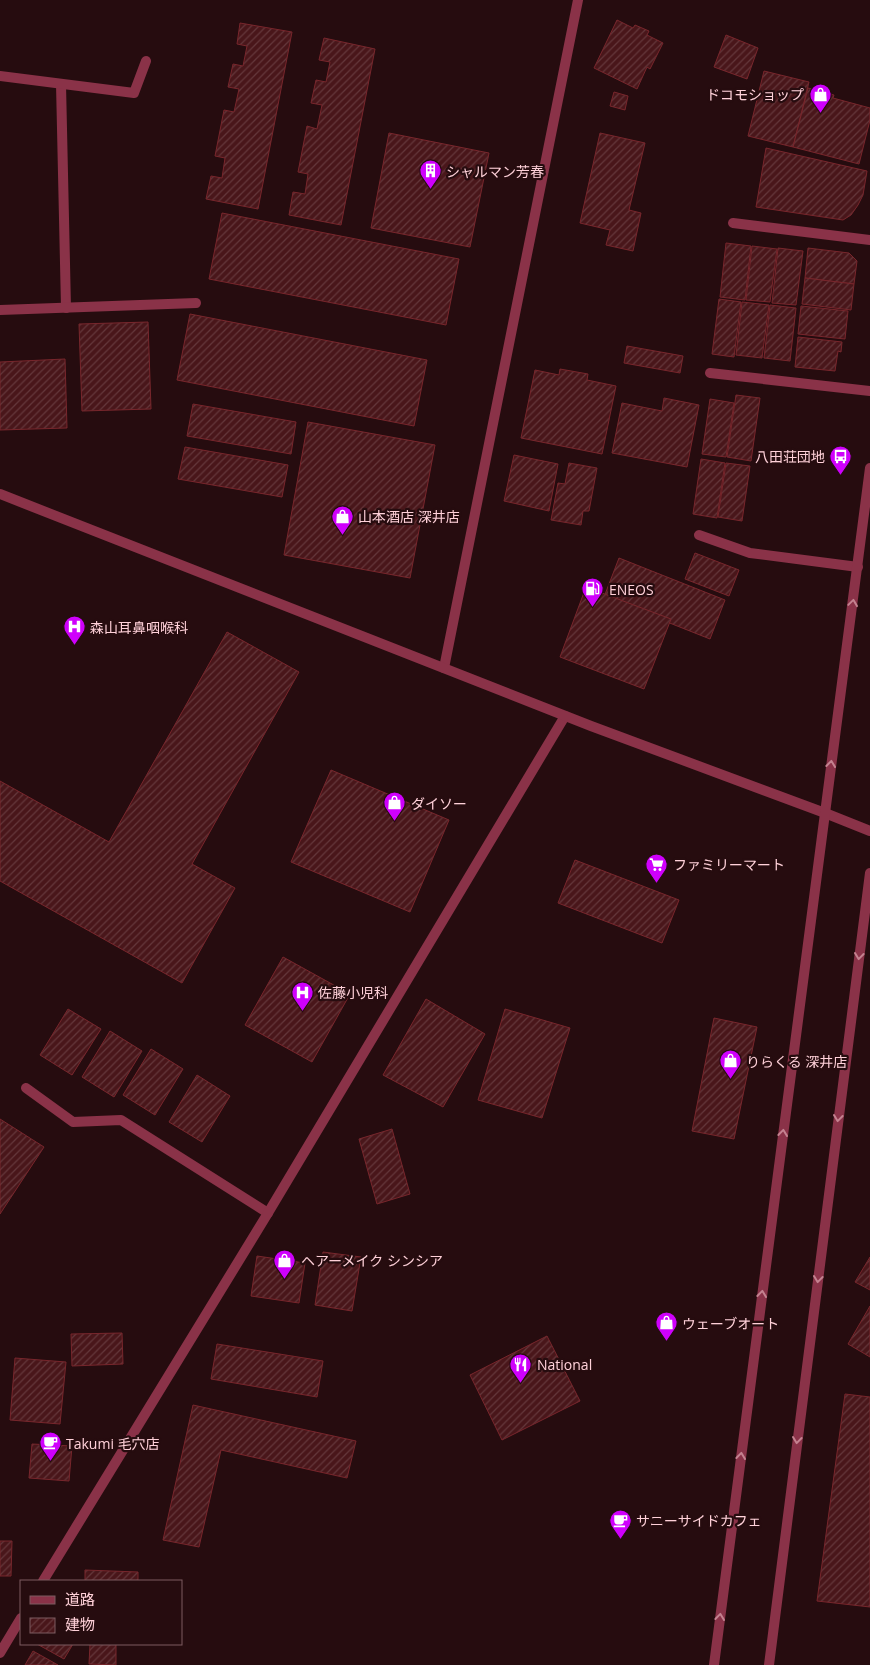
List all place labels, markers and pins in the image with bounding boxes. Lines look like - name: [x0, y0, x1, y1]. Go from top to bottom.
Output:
- shop icon: ドコモショップ: [808, 82, 832, 113]
- place label: ドコモショップ: [706, 85, 804, 104]
- building icon: シャルマン芳春: [418, 159, 442, 190]
- place label: シャルマン芳春: [446, 162, 544, 181]
- bus stop icon: 八田荘団地: [829, 444, 853, 475]
- place label: 八田荘団地: [755, 447, 825, 466]
- shop icon: 山本酒店 深井店: [330, 504, 354, 535]
- place label: 山本酒店 深井店: [358, 507, 460, 526]
- fuel station icon: ENEOS: [581, 577, 605, 608]
- place label: ENEOS: [609, 580, 654, 599]
- hospital icon: 森山耳鼻咽喉科: [62, 615, 86, 646]
- place label: 森山耳鼻咽喉科: [90, 618, 188, 637]
- shop icon: ダイソー: [383, 791, 407, 822]
- place label: ダイソー: [411, 794, 467, 813]
- supermarket icon: ファミリーマート: [645, 852, 669, 883]
- place label: ファミリーマート: [673, 855, 785, 874]
- hospital icon: 佐藤小児科: [290, 980, 314, 1011]
- place label: 佐藤小児科: [318, 983, 388, 1002]
- shop icon: りらくる 深井店: [718, 1049, 742, 1080]
- place label: りらくる 深井店: [746, 1052, 847, 1071]
- shop icon: ヘアーメイク シンシア: [273, 1248, 297, 1279]
- place label: ヘアーメイク シンシア: [301, 1251, 443, 1270]
- shop icon: ウェーブオート: [654, 1311, 678, 1342]
- place label: ウェーブオート: [682, 1314, 779, 1333]
- restaurant icon: National: [509, 1352, 533, 1383]
- place label: National: [537, 1355, 592, 1374]
- cafe icon: Takumi 毛穴店: [38, 1431, 62, 1462]
- place label: Takumi 毛穴店: [66, 1434, 160, 1453]
- cafe icon: サニーサイドカフェ: [608, 1508, 632, 1539]
- place label: サニーサイドカフェ: [636, 1511, 762, 1530]

